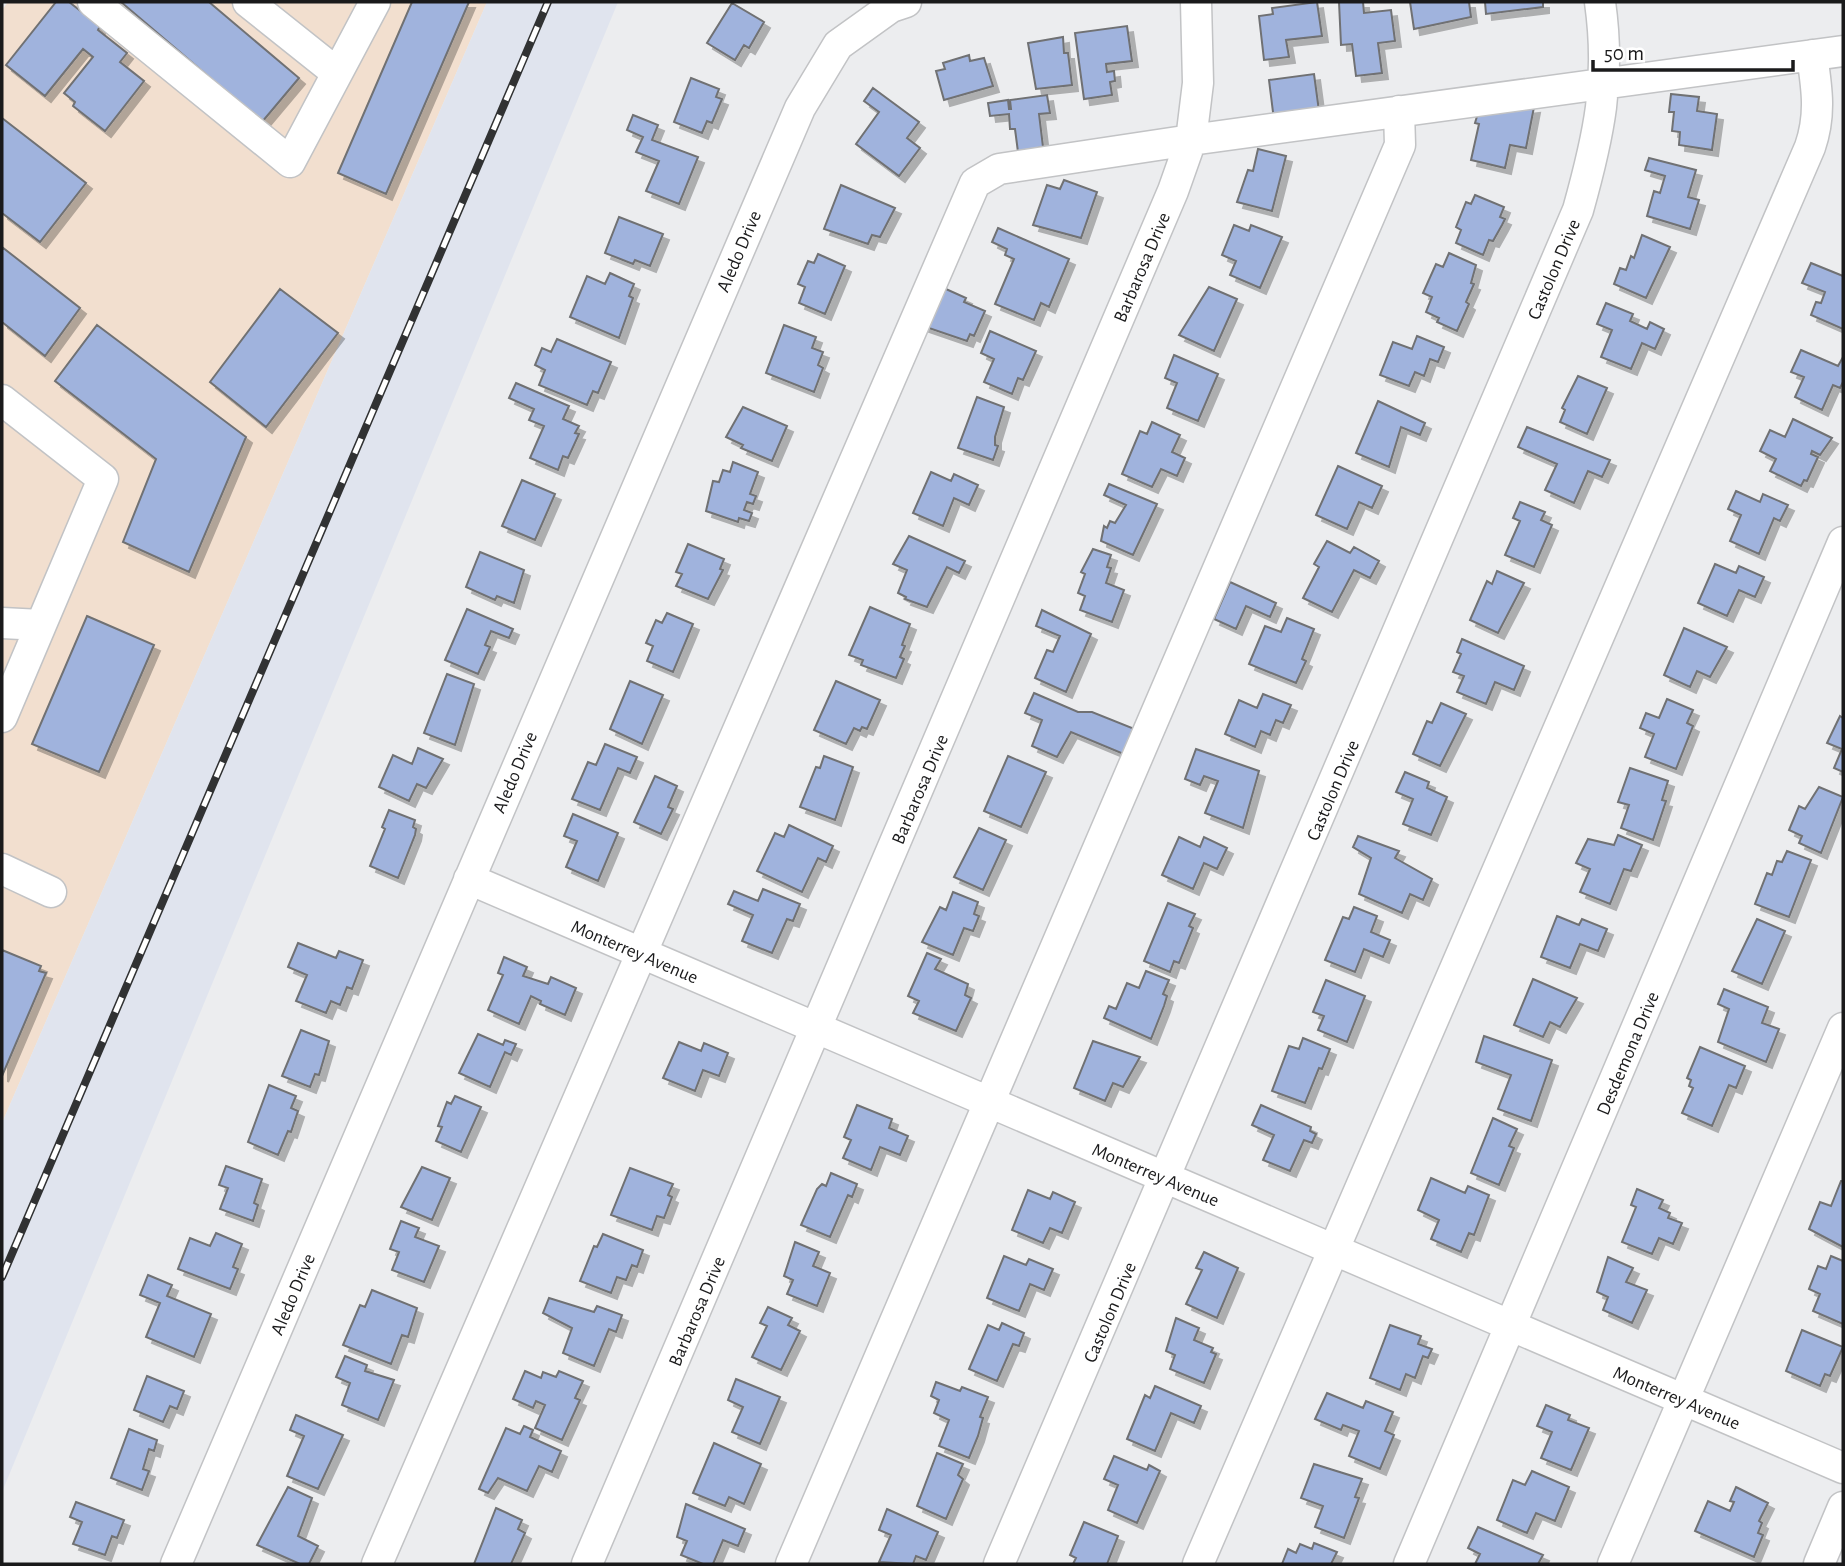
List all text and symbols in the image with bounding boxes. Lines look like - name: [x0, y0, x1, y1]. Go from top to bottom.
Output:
- scale bar: [1593, 28, 1792, 72]
- text: 50 m: [1604, 43, 1644, 64]
- street label: Aledo Drive: [714, 208, 765, 295]
- street label: Barbarosa Drive: [1111, 210, 1174, 325]
- street label: Castolon Drive: [1525, 217, 1584, 323]
- street label: Aledo Drive: [490, 729, 541, 816]
- street label: Barbarosa Drive: [889, 732, 952, 847]
- street label: Castolon Drive: [1304, 738, 1363, 844]
- street label: Monterrey Avenue: [568, 917, 701, 988]
- street label: Desdemona Drive: [1594, 989, 1663, 1118]
- street label: Monterrey Avenue: [1089, 1140, 1222, 1211]
- street label: Aledo Drive: [268, 1251, 319, 1338]
- street label: Barbarosa Drive: [666, 1254, 729, 1369]
- street label: Castolon Drive: [1081, 1260, 1140, 1366]
- street label: Monterrey Avenue: [1610, 1363, 1743, 1434]

